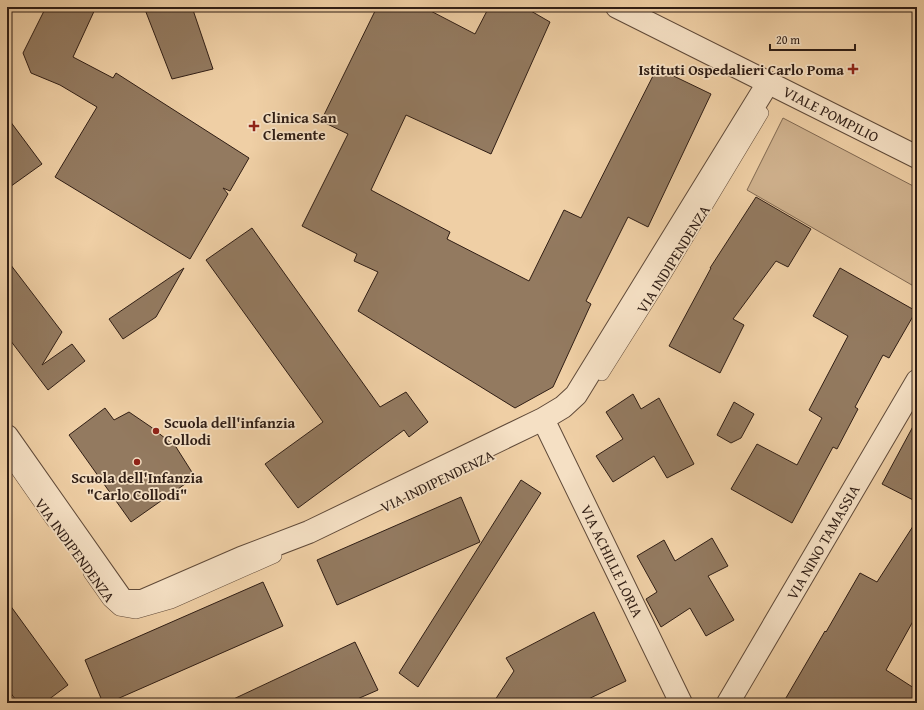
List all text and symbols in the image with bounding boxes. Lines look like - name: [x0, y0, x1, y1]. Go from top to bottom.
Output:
- scale bar: [770, 26, 855, 52]
- text: 20 m: [776, 31, 800, 48]
- place label: Istituti Ospedalieri Carlo Poma: [638, 59, 844, 80]
- marker: Istituti Ospedalieri Carlo Poma: [847, 63, 859, 75]
- street label: VIALE POMPILIO: [779, 81, 883, 147]
- place label: Clinica San Clemente: [263, 107, 337, 145]
- marker: Clinica San Clemente: [248, 120, 260, 132]
- street label: VIA INDIPENDENZA: [631, 201, 715, 317]
- place label: Scuola dell'infanzia Collodi: [164, 412, 296, 450]
- marker: Scuola dell'infanzia Collodi: [151, 426, 161, 436]
- street label: VIA INDIPENDENZA: [377, 444, 497, 518]
- marker: Scuola dell'Infanzia "Carlo Collodi": [132, 457, 142, 467]
- place label: Scuola dell'Infanzia "Carlo Collodi": [71, 467, 203, 505]
- street label: VIA NINO TAMASSIA: [781, 481, 865, 603]
- street label: VIA INDIPENDENZA: [30, 494, 120, 606]
- street label: VIA ACHILLE LORIA: [576, 501, 648, 621]

